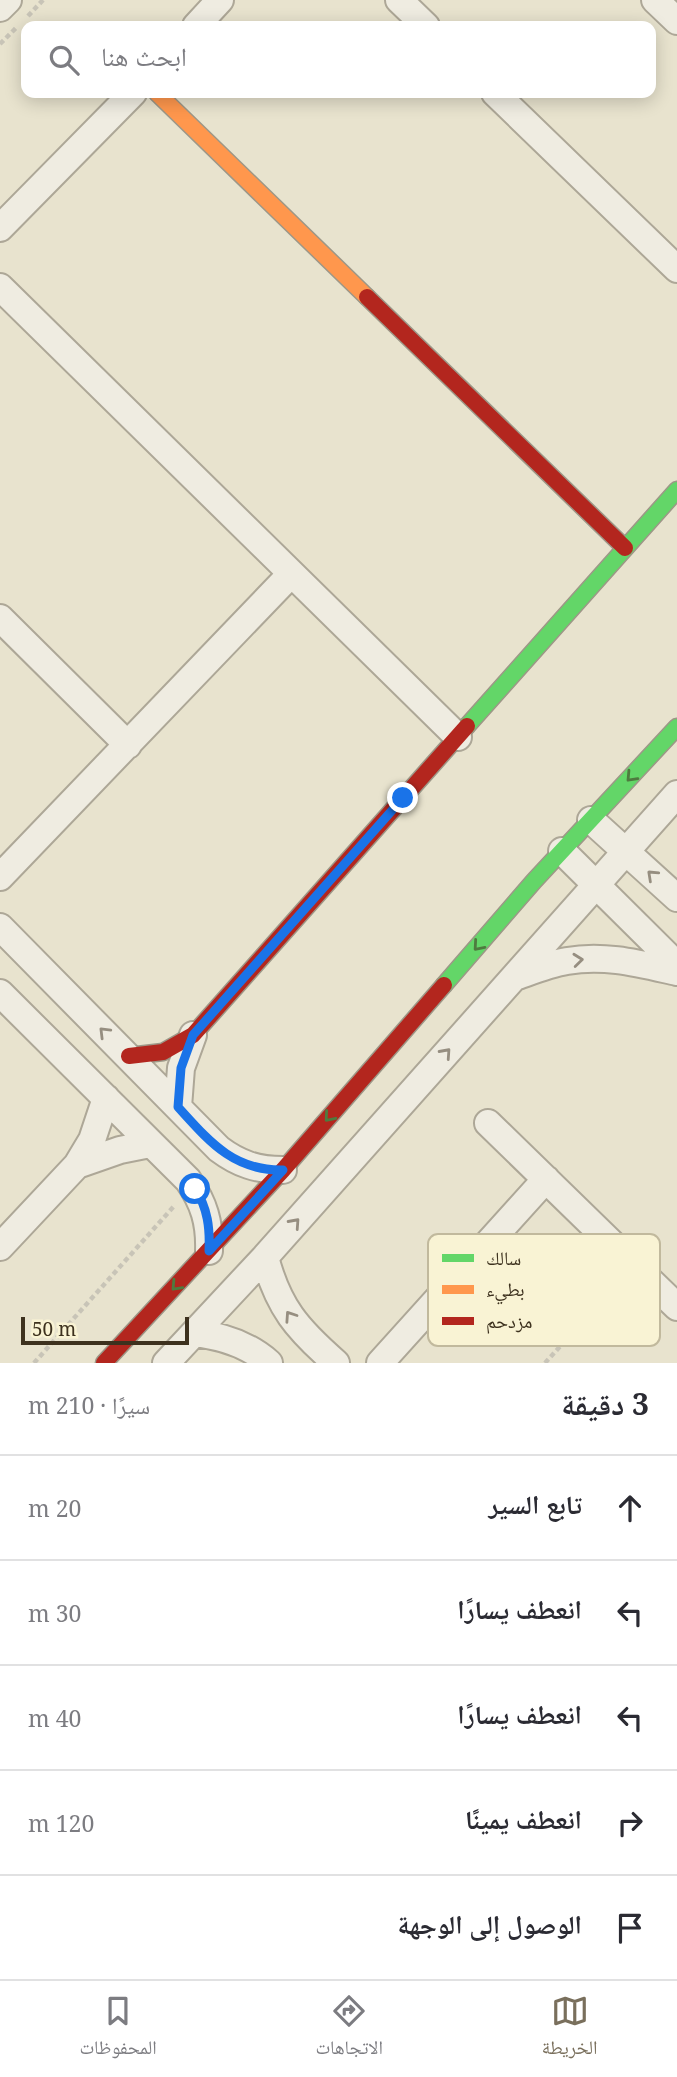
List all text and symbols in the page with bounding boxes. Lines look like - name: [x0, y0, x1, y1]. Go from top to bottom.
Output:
- search box: [21, 21, 656, 98]
- text: ابحث هنا: [101, 38, 187, 74]
- icon: search: [45, 41, 83, 79]
- one-way arrow: [627, 769, 639, 782]
- route end: [387, 782, 418, 813]
- one-way arrow: [647, 870, 660, 883]
- one-way arrow: [474, 937, 486, 950]
- one-way arrow: [573, 953, 584, 968]
- one-way arrow: [100, 1027, 113, 1040]
- one-way arrow: [438, 1048, 450, 1061]
- one-way arrow: [324, 1109, 337, 1122]
- route start: [179, 1173, 210, 1204]
- one-way arrow: [287, 1218, 299, 1231]
- legend: [428, 1234, 660, 1346]
- text: سالك: [486, 1245, 521, 1271]
- text: بطيء: [486, 1276, 525, 1305]
- one-way arrow: [172, 1278, 184, 1291]
- text: مزدحم: [486, 1308, 532, 1334]
- one-way arrow: [286, 1311, 299, 1324]
- scale bar: [21, 1314, 189, 1346]
- text: 50 m: [32, 1316, 76, 1342]
- text: 3 دقيقة: [561, 1383, 649, 1424]
- text: سيرًا · 210 m: [28, 1389, 150, 1421]
- text: تابع السير: [489, 1486, 582, 1522]
- icon: ahead: [611, 1489, 649, 1527]
- text: 20 m: [28, 1492, 81, 1524]
- text: انعطف يسارًا: [457, 1591, 582, 1627]
- icon: left: [611, 1594, 649, 1632]
- text: 30 m: [28, 1597, 81, 1629]
- text: انعطف يسارًا: [457, 1696, 582, 1732]
- icon: left: [611, 1699, 649, 1737]
- text: 40 m: [28, 1702, 81, 1734]
- text: انعطف يمينًا: [465, 1801, 582, 1837]
- icon: right: [611, 1804, 649, 1842]
- text: 120 m: [28, 1807, 94, 1839]
- text: الوصول إلى الوجهة: [398, 1906, 582, 1942]
- icon: arrive: [611, 1909, 649, 1947]
- tab: المحفوظات: [79, 1992, 157, 2066]
- tab: الاتجاهات: [315, 1992, 383, 2066]
- tab: الخريطة: [542, 1992, 598, 2066]

